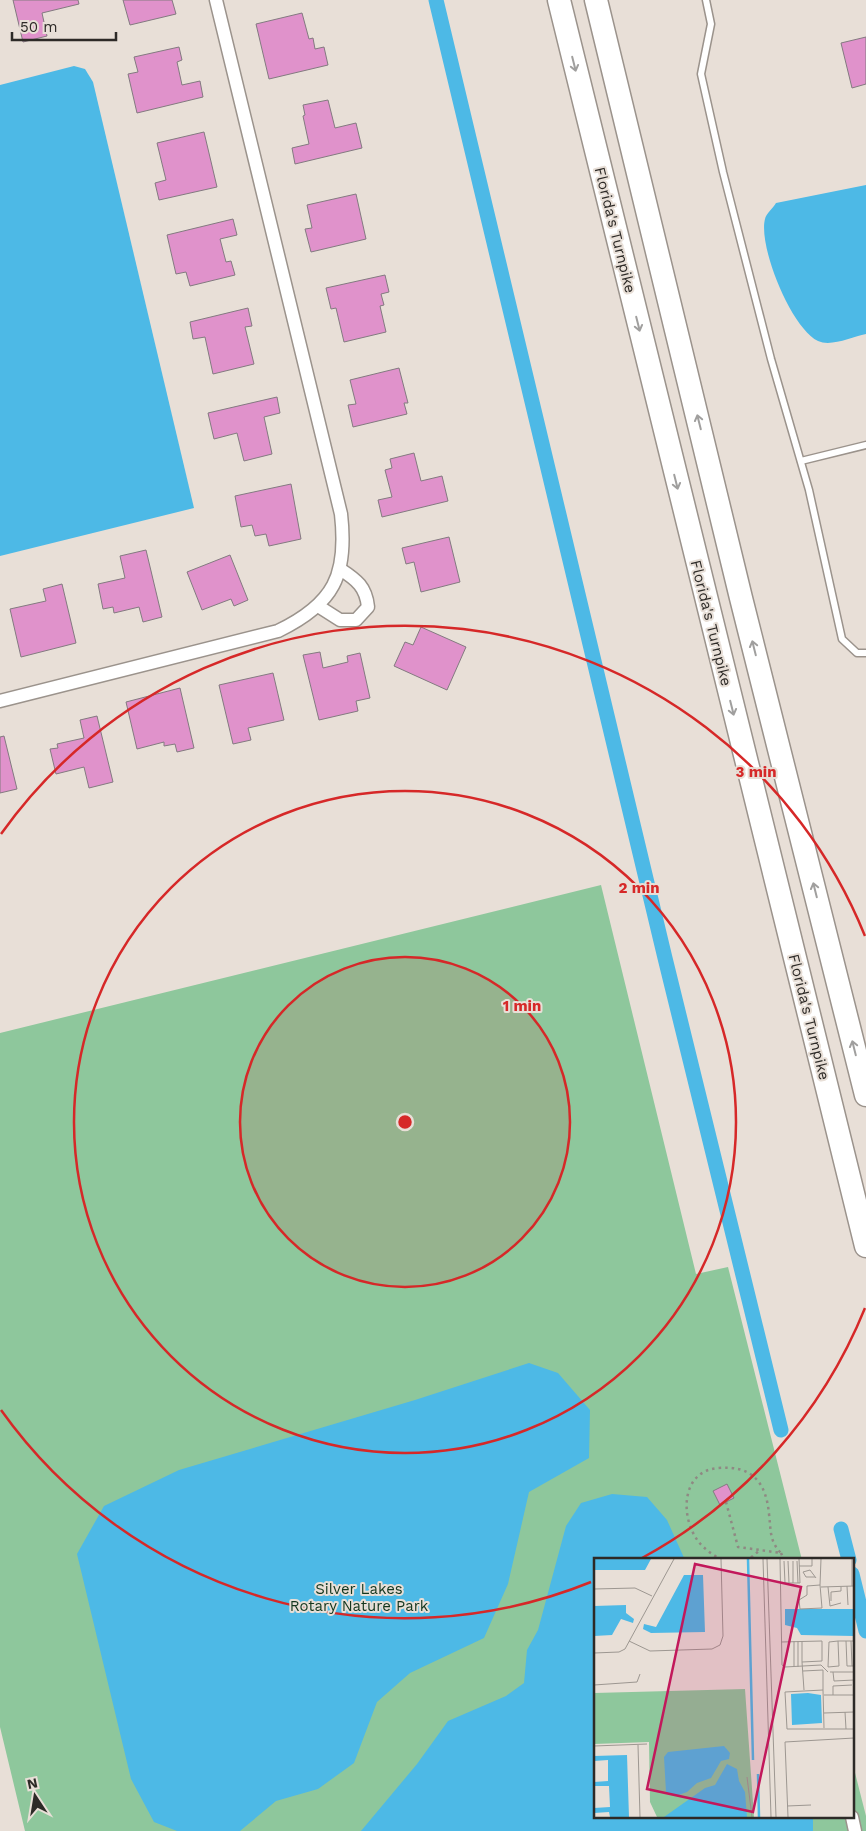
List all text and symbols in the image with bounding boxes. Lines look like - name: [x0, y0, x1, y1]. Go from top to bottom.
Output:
- scale bar: [12, 10, 116, 42]
- text: 50 m: [20, 18, 57, 36]
- one-way arrow: [570, 56, 580, 72]
- street label: Florida's Turnpike: [591, 165, 639, 295]
- one-way arrow: [634, 316, 643, 332]
- one-way arrow: [694, 414, 703, 430]
- one-way arrow: [672, 474, 682, 490]
- street label: Florida's Turnpike: [687, 558, 735, 688]
- one-way arrow: [749, 640, 758, 656]
- one-way arrow: [728, 699, 737, 715]
- text: 3 min: [736, 763, 776, 781]
- text: 2 min: [618, 879, 660, 897]
- one-way arrow: [809, 882, 819, 898]
- street label: Florida's Turnpike: [785, 952, 833, 1082]
- text: 1 min: [503, 997, 541, 1015]
- one-way arrow: [849, 1040, 858, 1056]
- centre of rings: [396, 1113, 414, 1131]
- inset map: [594, 1558, 854, 1818]
- park label: Silver Lakes Rotary Nature Park: [290, 1580, 429, 1615]
- north arrow: [10, 1771, 60, 1821]
- text: N: [26, 1774, 39, 1792]

